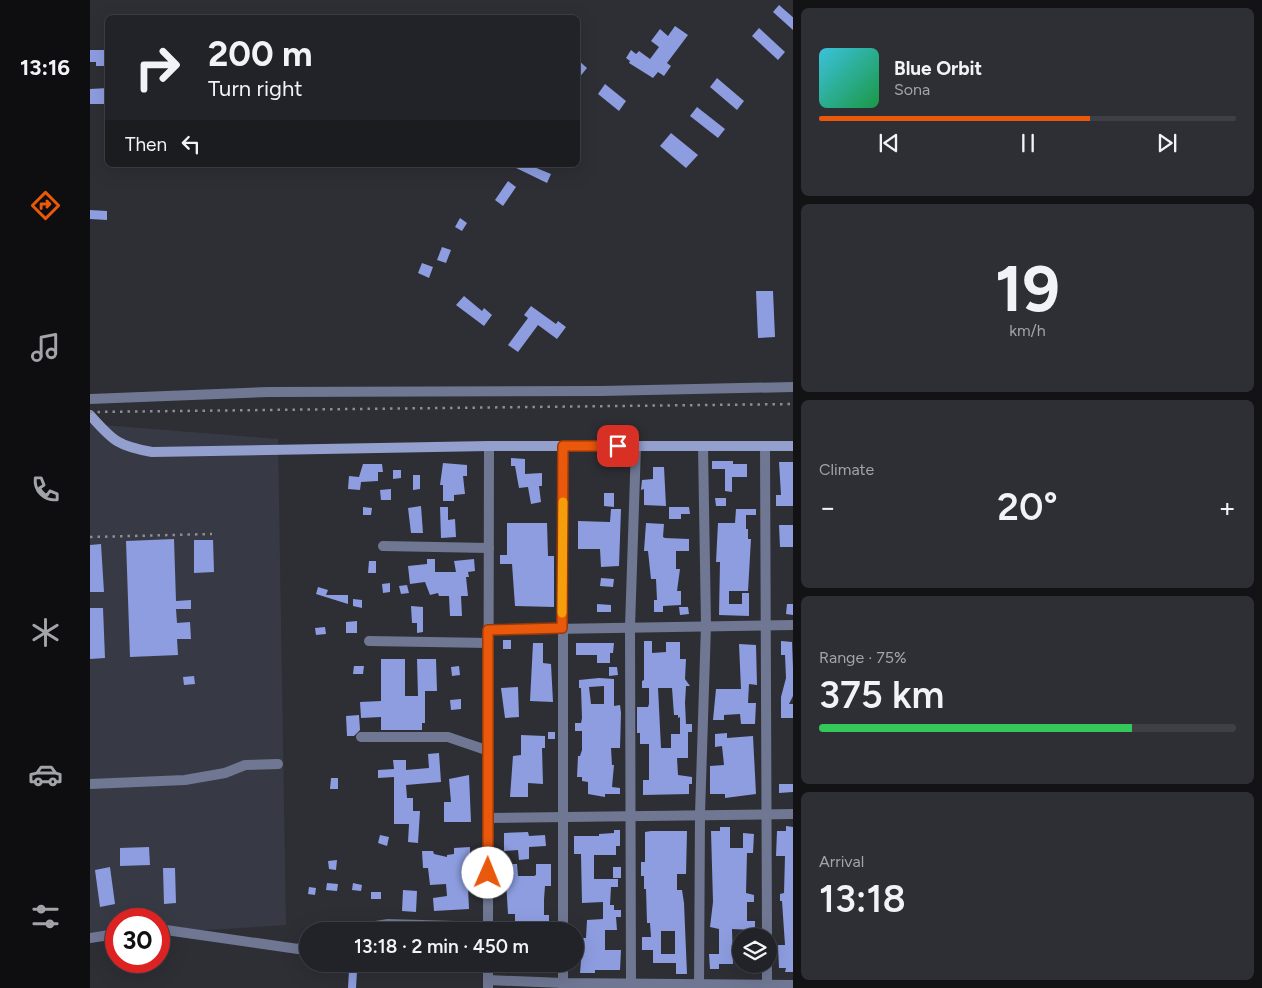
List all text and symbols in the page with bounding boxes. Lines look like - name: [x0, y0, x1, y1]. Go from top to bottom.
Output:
- text: 200 m: [208, 33, 312, 75]
- icon: right: [125, 35, 190, 100]
- text: 13:16: [20, 54, 70, 81]
- text: Blue Orbit: [894, 57, 982, 80]
- text: Turn right: [208, 75, 303, 102]
- text: Sona: [894, 80, 930, 99]
- icon: previous: [875, 129, 903, 157]
- icon: pause: [1014, 129, 1042, 157]
- icon: next: [1153, 129, 1181, 157]
- icon: left: [177, 130, 205, 158]
- text: Then: [125, 133, 167, 156]
- icon: directions: [28, 188, 63, 223]
- text: 19: [995, 249, 1060, 327]
- text: km/h: [1009, 321, 1046, 340]
- icon: music: [28, 330, 63, 365]
- pin: [597, 425, 639, 467]
- icon: arrive: [604, 432, 632, 460]
- text: Climate: [819, 460, 874, 479]
- icon: phone: [28, 472, 63, 507]
- text: 20°: [997, 484, 1058, 530]
- text: −: [819, 490, 836, 524]
- text: +: [1219, 490, 1236, 524]
- icon: climate: [28, 615, 63, 650]
- text: Range · 75%: [819, 648, 907, 667]
- text: 375 km: [819, 672, 944, 718]
- icon: car: [28, 757, 63, 792]
- position arrow: [461, 846, 513, 898]
- text: Arrival: [819, 852, 864, 871]
- text: 13:18: [819, 876, 906, 922]
- icon: filters: [28, 899, 63, 934]
- speed limit sign: 30: [105, 908, 170, 973]
- map controls: [732, 928, 777, 973]
- button: layers: [732, 928, 777, 973]
- text: 13:18 · 2 min · 450 m: [354, 935, 529, 958]

